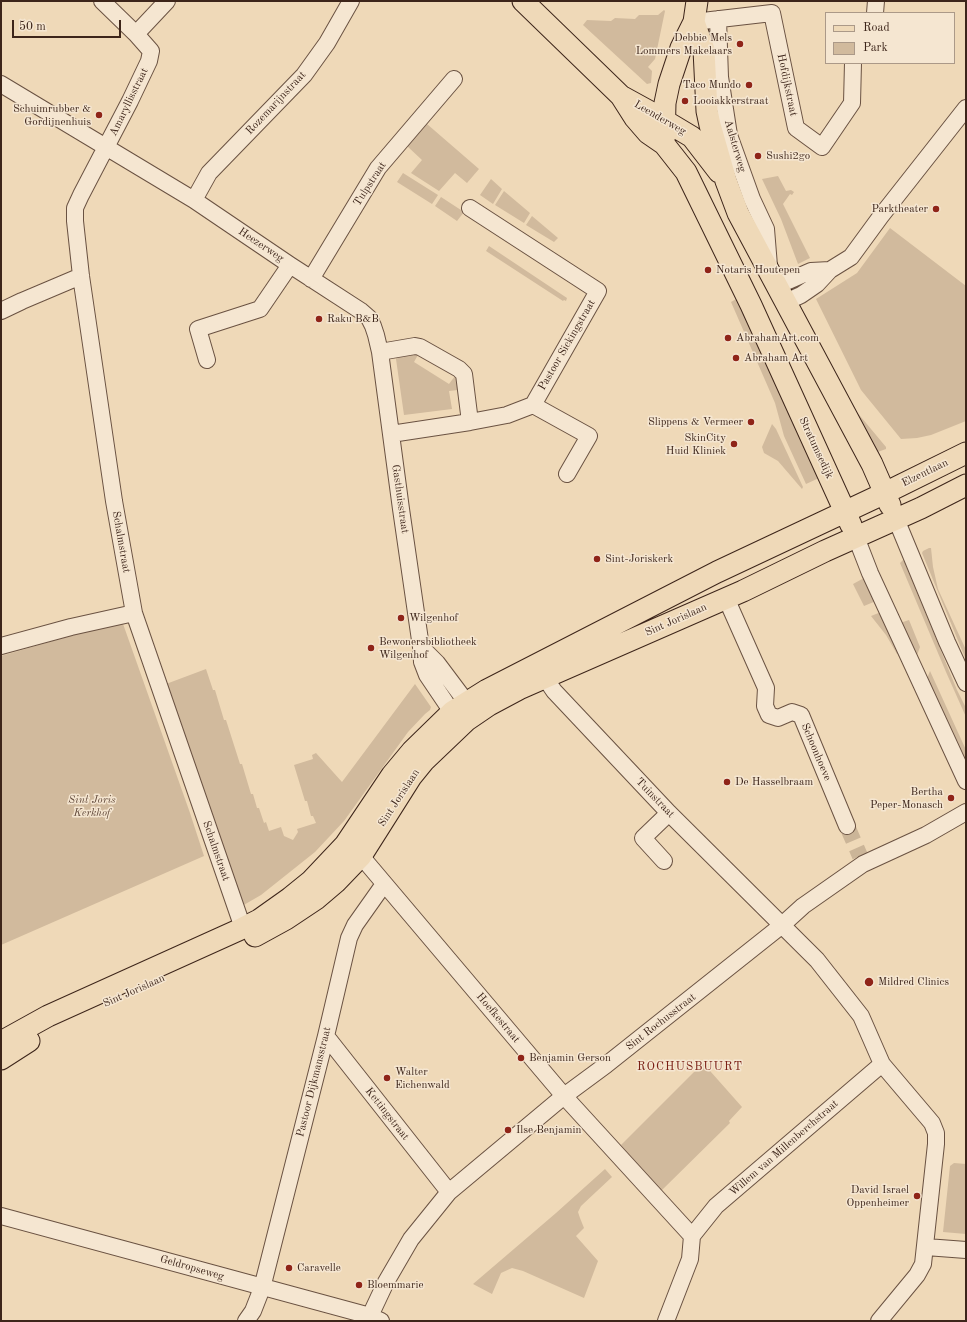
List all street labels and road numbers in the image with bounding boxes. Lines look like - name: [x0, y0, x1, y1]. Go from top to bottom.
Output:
- street label: Hofdijkstraat: [774, 53, 800, 117]
- street label: Amaryllisstraat: [107, 66, 151, 138]
- street label: Rozemarijnstraat: [243, 68, 309, 138]
- street label: Leenderweg: [632, 98, 688, 138]
- street label: Aalsterweg: [721, 118, 749, 174]
- street label: Tulpstraat: [351, 159, 389, 209]
- street label: Heezerweg: [236, 225, 286, 265]
- street label: Pastoor Sickingstraat: [536, 297, 598, 393]
- street label: Stratumsedijk: [796, 415, 836, 481]
- street label: Elzentlaan: [900, 456, 950, 490]
- street label: Gasthuisstraat: [389, 464, 411, 534]
- street label: Schalmstraat: [109, 510, 133, 574]
- street label: Sint Jorislaan: [643, 601, 709, 639]
- street label: Schoonhoeve: [798, 721, 834, 783]
- street label: Sint Jorislaan: [375, 767, 423, 829]
- street label: Tuinstraat: [633, 775, 677, 821]
- street label: Schalmstraat: [200, 819, 232, 883]
- street label: Sint Jorislaan: [101, 972, 167, 1010]
- street label: Hoefkestraat: [473, 990, 523, 1046]
- street label: Sint Rochusstraat: [623, 991, 699, 1053]
- street label: Pastoor Dijkmansstraat: [294, 1026, 334, 1138]
- street label: Kettingstraat: [362, 1085, 412, 1143]
- street label: Willem van Millenberchstraat: [727, 1097, 841, 1199]
- street label: Geldropseweg: [158, 1253, 226, 1283]

